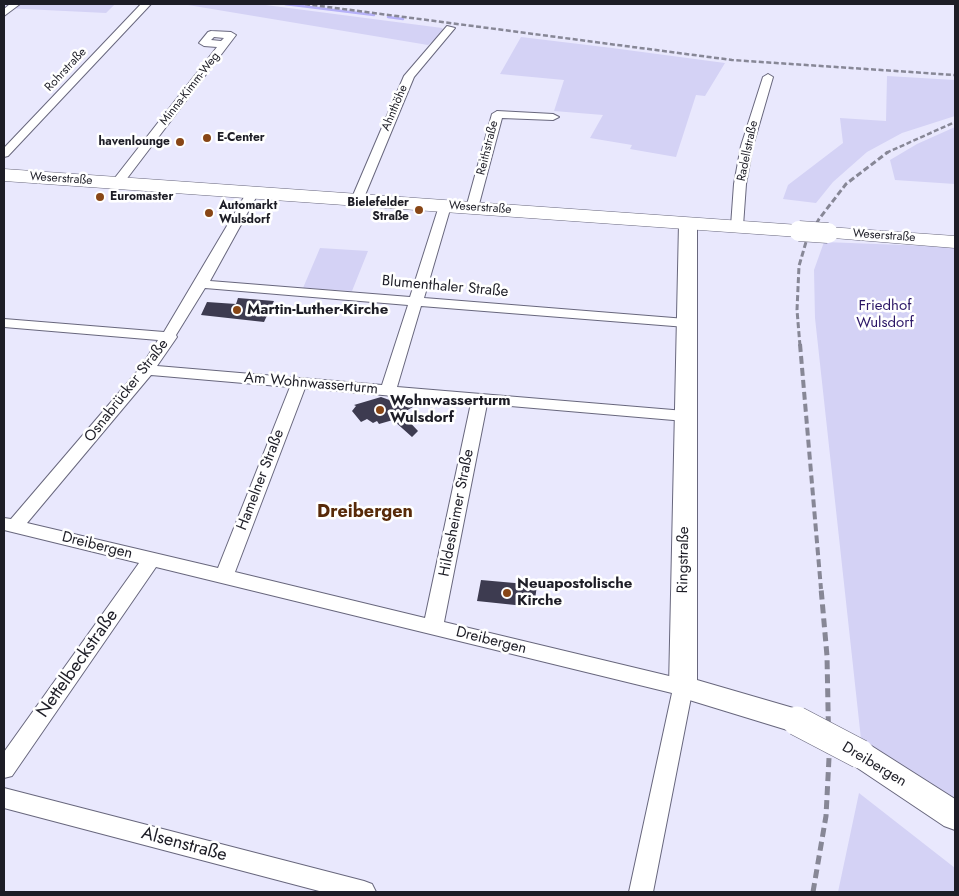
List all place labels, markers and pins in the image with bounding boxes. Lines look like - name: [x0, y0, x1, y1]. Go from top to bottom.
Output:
- place label: E-Center: [217, 131, 265, 145]
- marker: E-Center: [201, 132, 213, 144]
- place label: havenlounge: [99, 135, 170, 149]
- marker: havenlounge: [174, 136, 186, 148]
- place label: Euromaster: [110, 190, 173, 204]
- marker: Euromaster: [94, 191, 106, 203]
- place label: Bielefelder Straße: [347, 196, 409, 224]
- place label: Automarkt Wulsdorf: [219, 199, 277, 227]
- marker: Bielefelder Straße: [413, 204, 425, 216]
- marker: Automarkt Wulsdorf: [203, 207, 215, 219]
- place label: Martin-Luther-Kirche: [247, 301, 388, 319]
- marker: Martin-Luther-Kirche: [231, 304, 243, 316]
- place label: Wohnwasserturm Wulsdorf: [390, 392, 511, 427]
- marker: Wohnwasserturm Wulsdorf: [374, 404, 386, 416]
- place label: Neuapostolische Kirche: [517, 575, 632, 610]
- marker: Neuapostolische Kirche: [501, 587, 513, 599]

